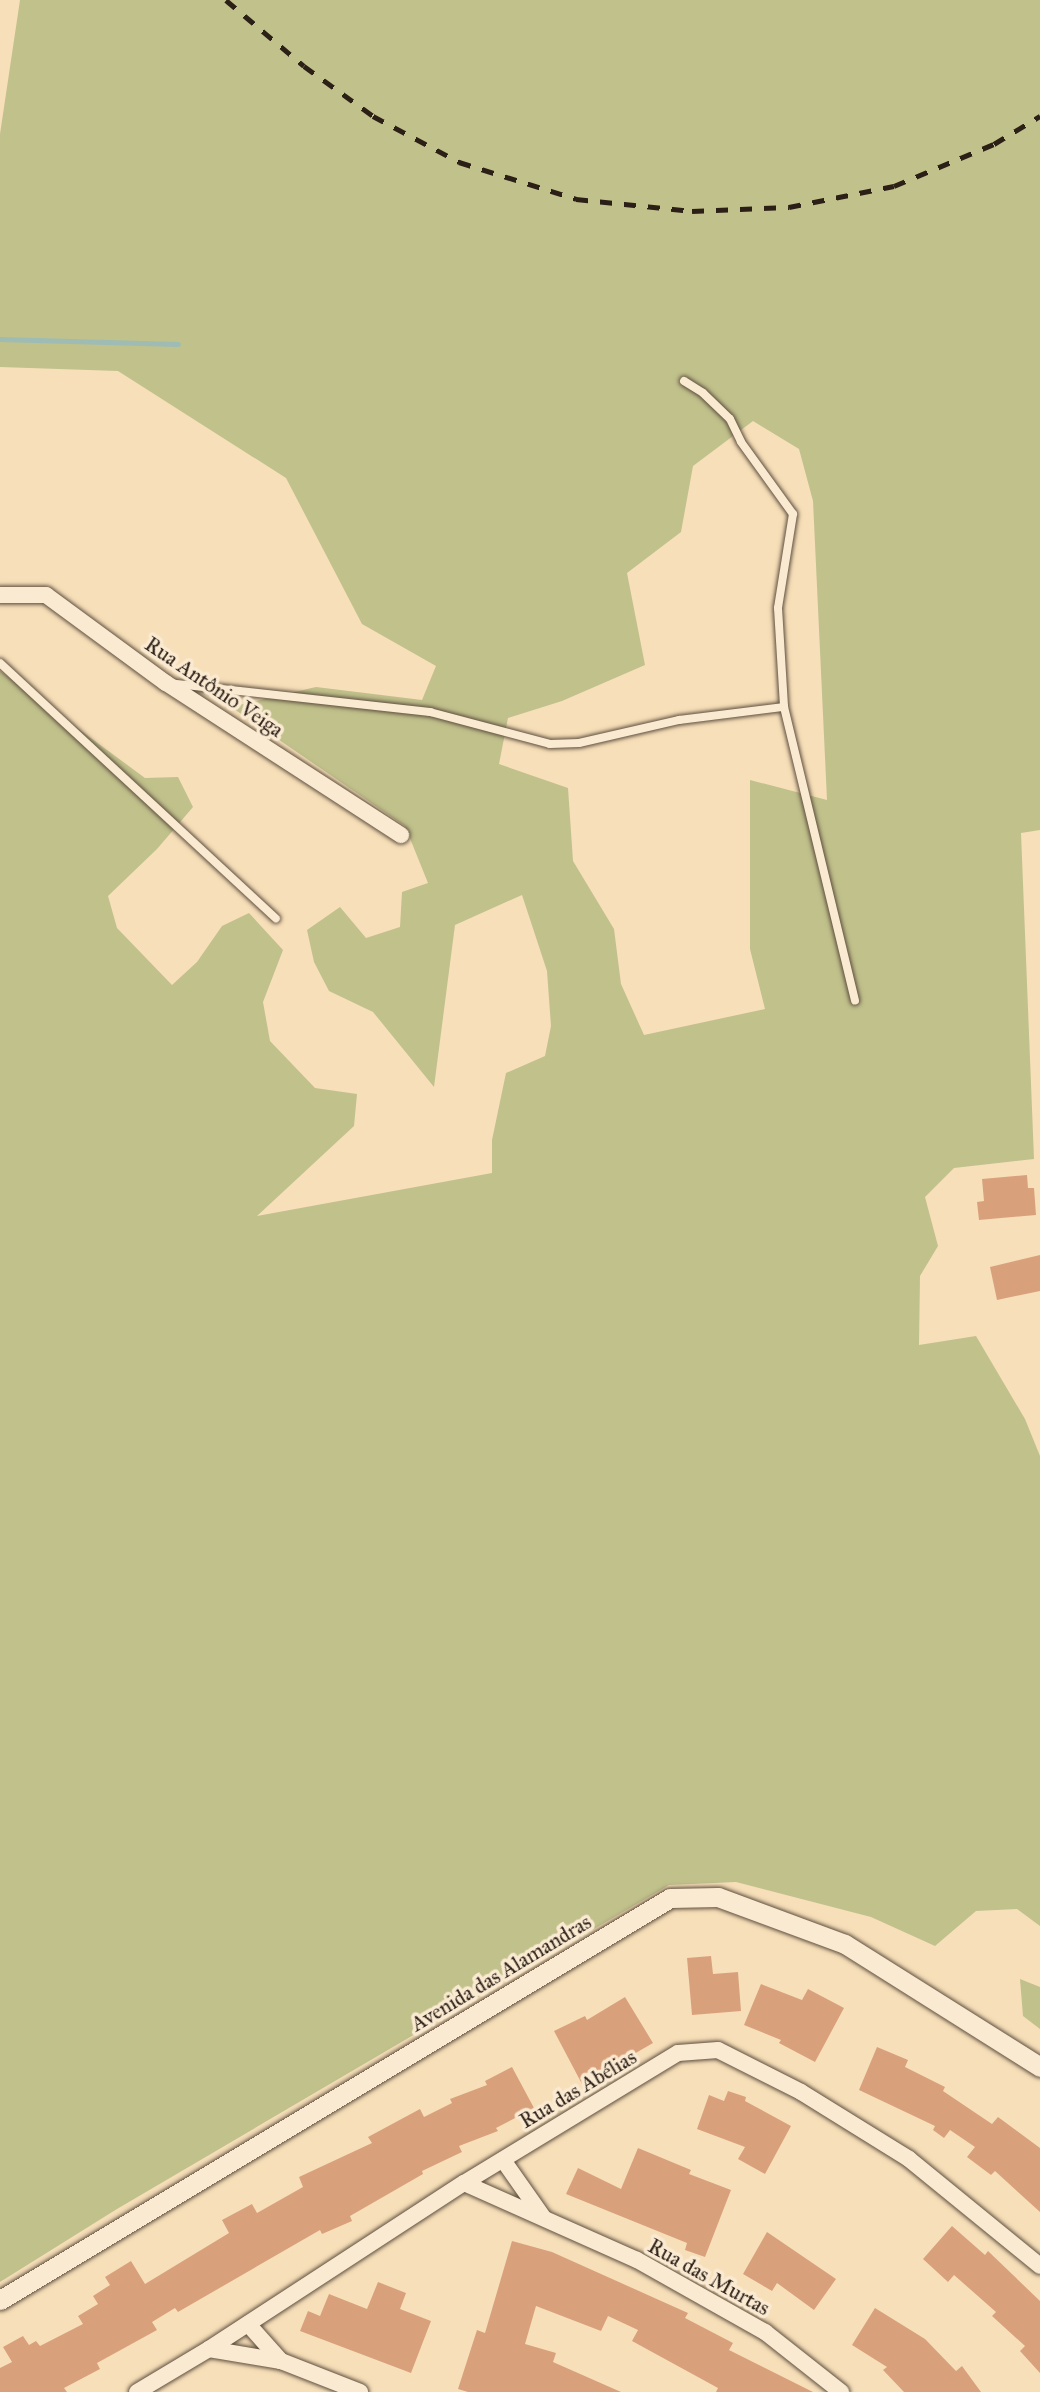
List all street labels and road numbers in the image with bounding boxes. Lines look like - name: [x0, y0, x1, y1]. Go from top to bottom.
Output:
- street label: Rua Antônio Veiga: [140, 631, 288, 743]
- street label: Avenida das Alamandras: [406, 1909, 596, 2037]
- street label: Rua das Abélias: [515, 2044, 641, 2134]
- street label: Rua das Murtas: [644, 2233, 774, 2321]

